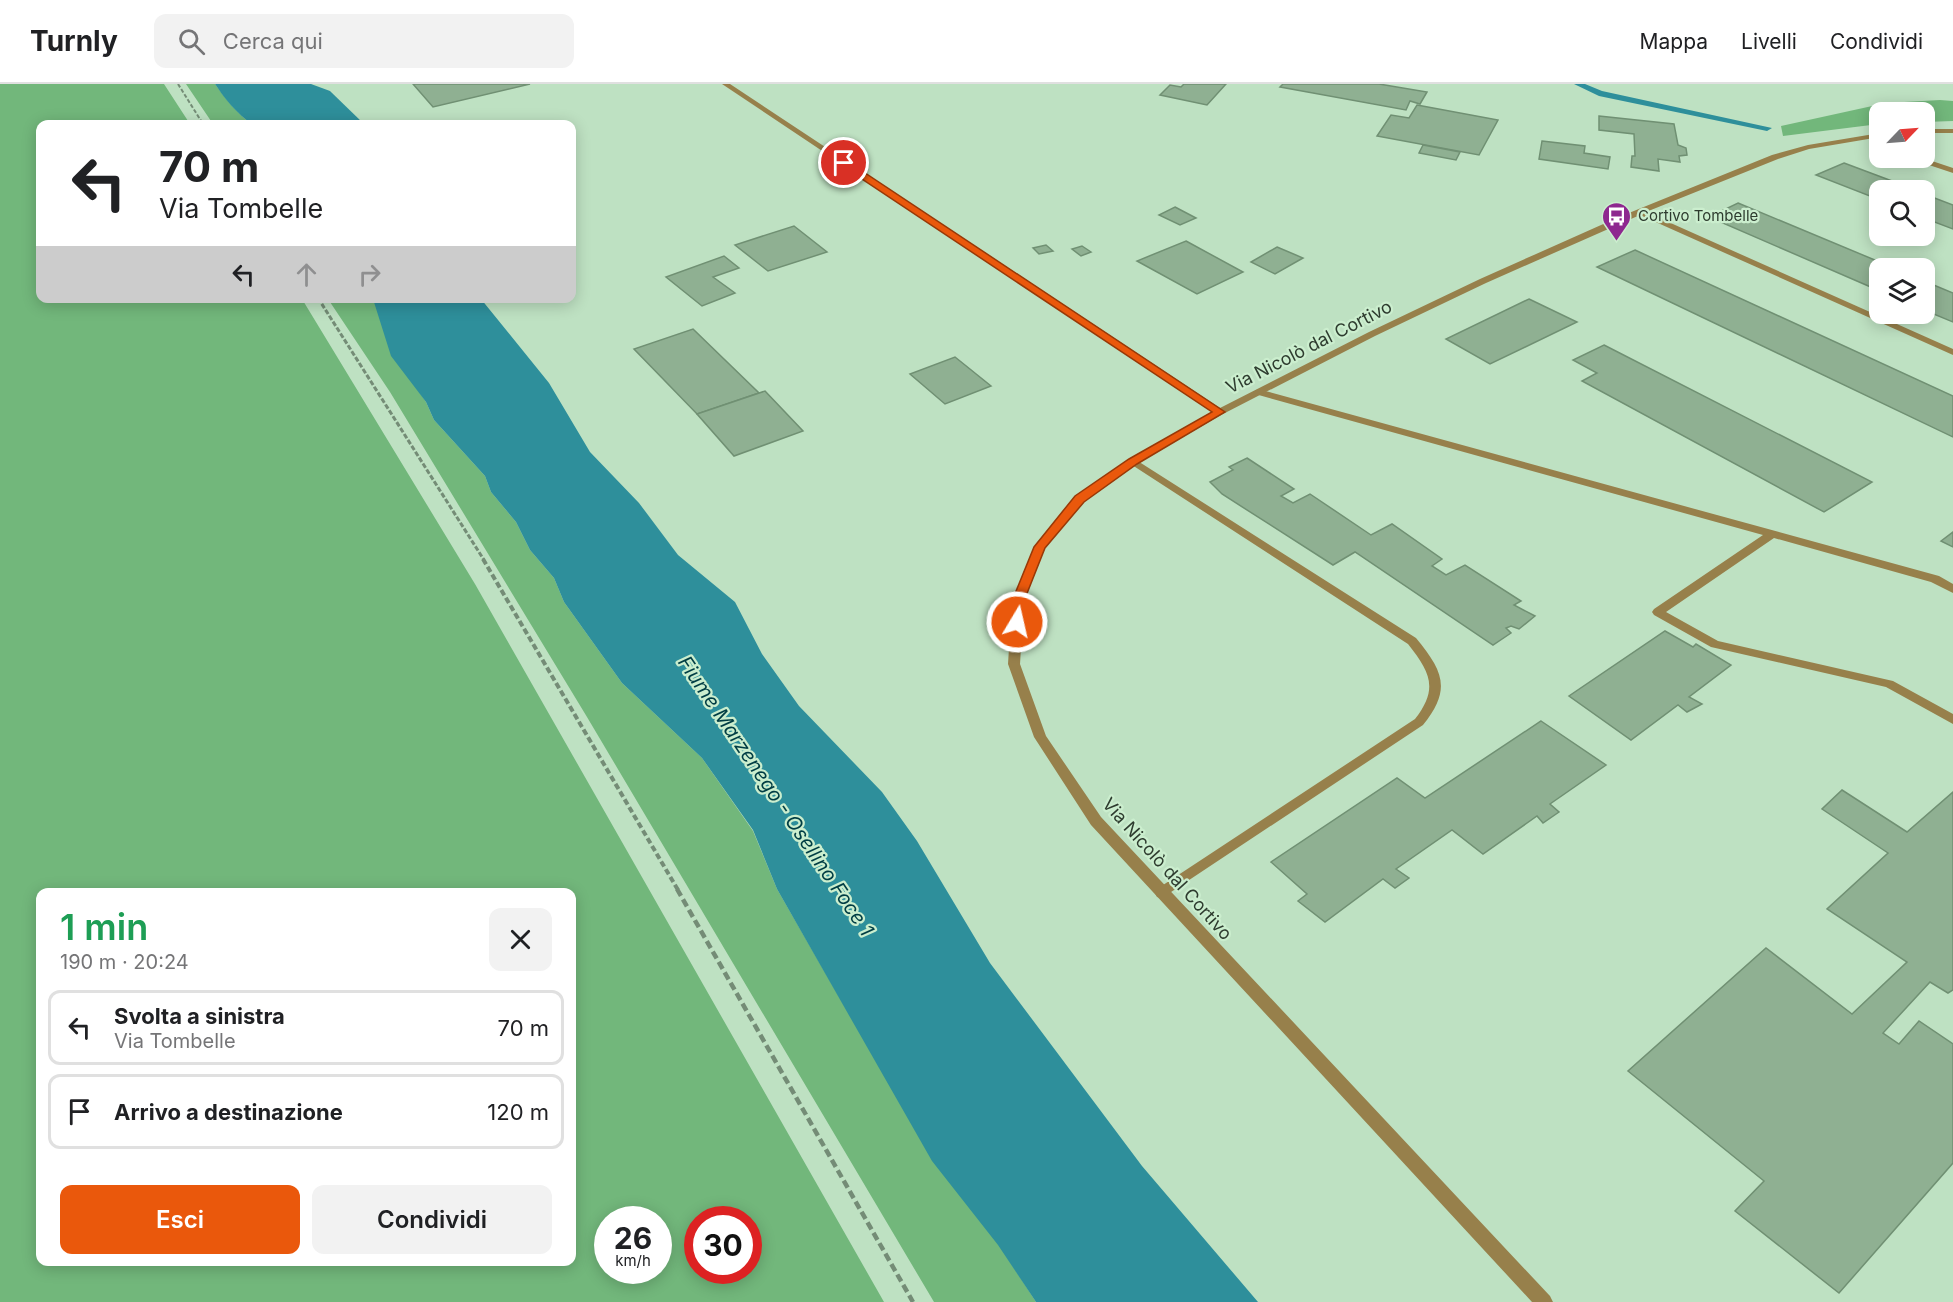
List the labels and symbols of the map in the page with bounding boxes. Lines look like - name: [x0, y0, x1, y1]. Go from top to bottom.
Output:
- north arrow: [1869, 102, 1935, 168]
- pin: [818, 137, 869, 188]
- bus stop icon: Cortivo Tombelle: [1601, 200, 1633, 242]
- place label: Cortivo Tombelle: [1638, 206, 1758, 225]
- street label: Via Nicolò dal Cortivo: [1222, 296, 1395, 398]
- position arrow: [985, 590, 1049, 654]
- water label: Fiume Marzenego - Osellino Foce 1: [673, 651, 879, 941]
- street label: Via Nicolò dal Cortivo: [1098, 793, 1237, 944]
- speed limit sign: 30: [684, 1206, 762, 1284]

